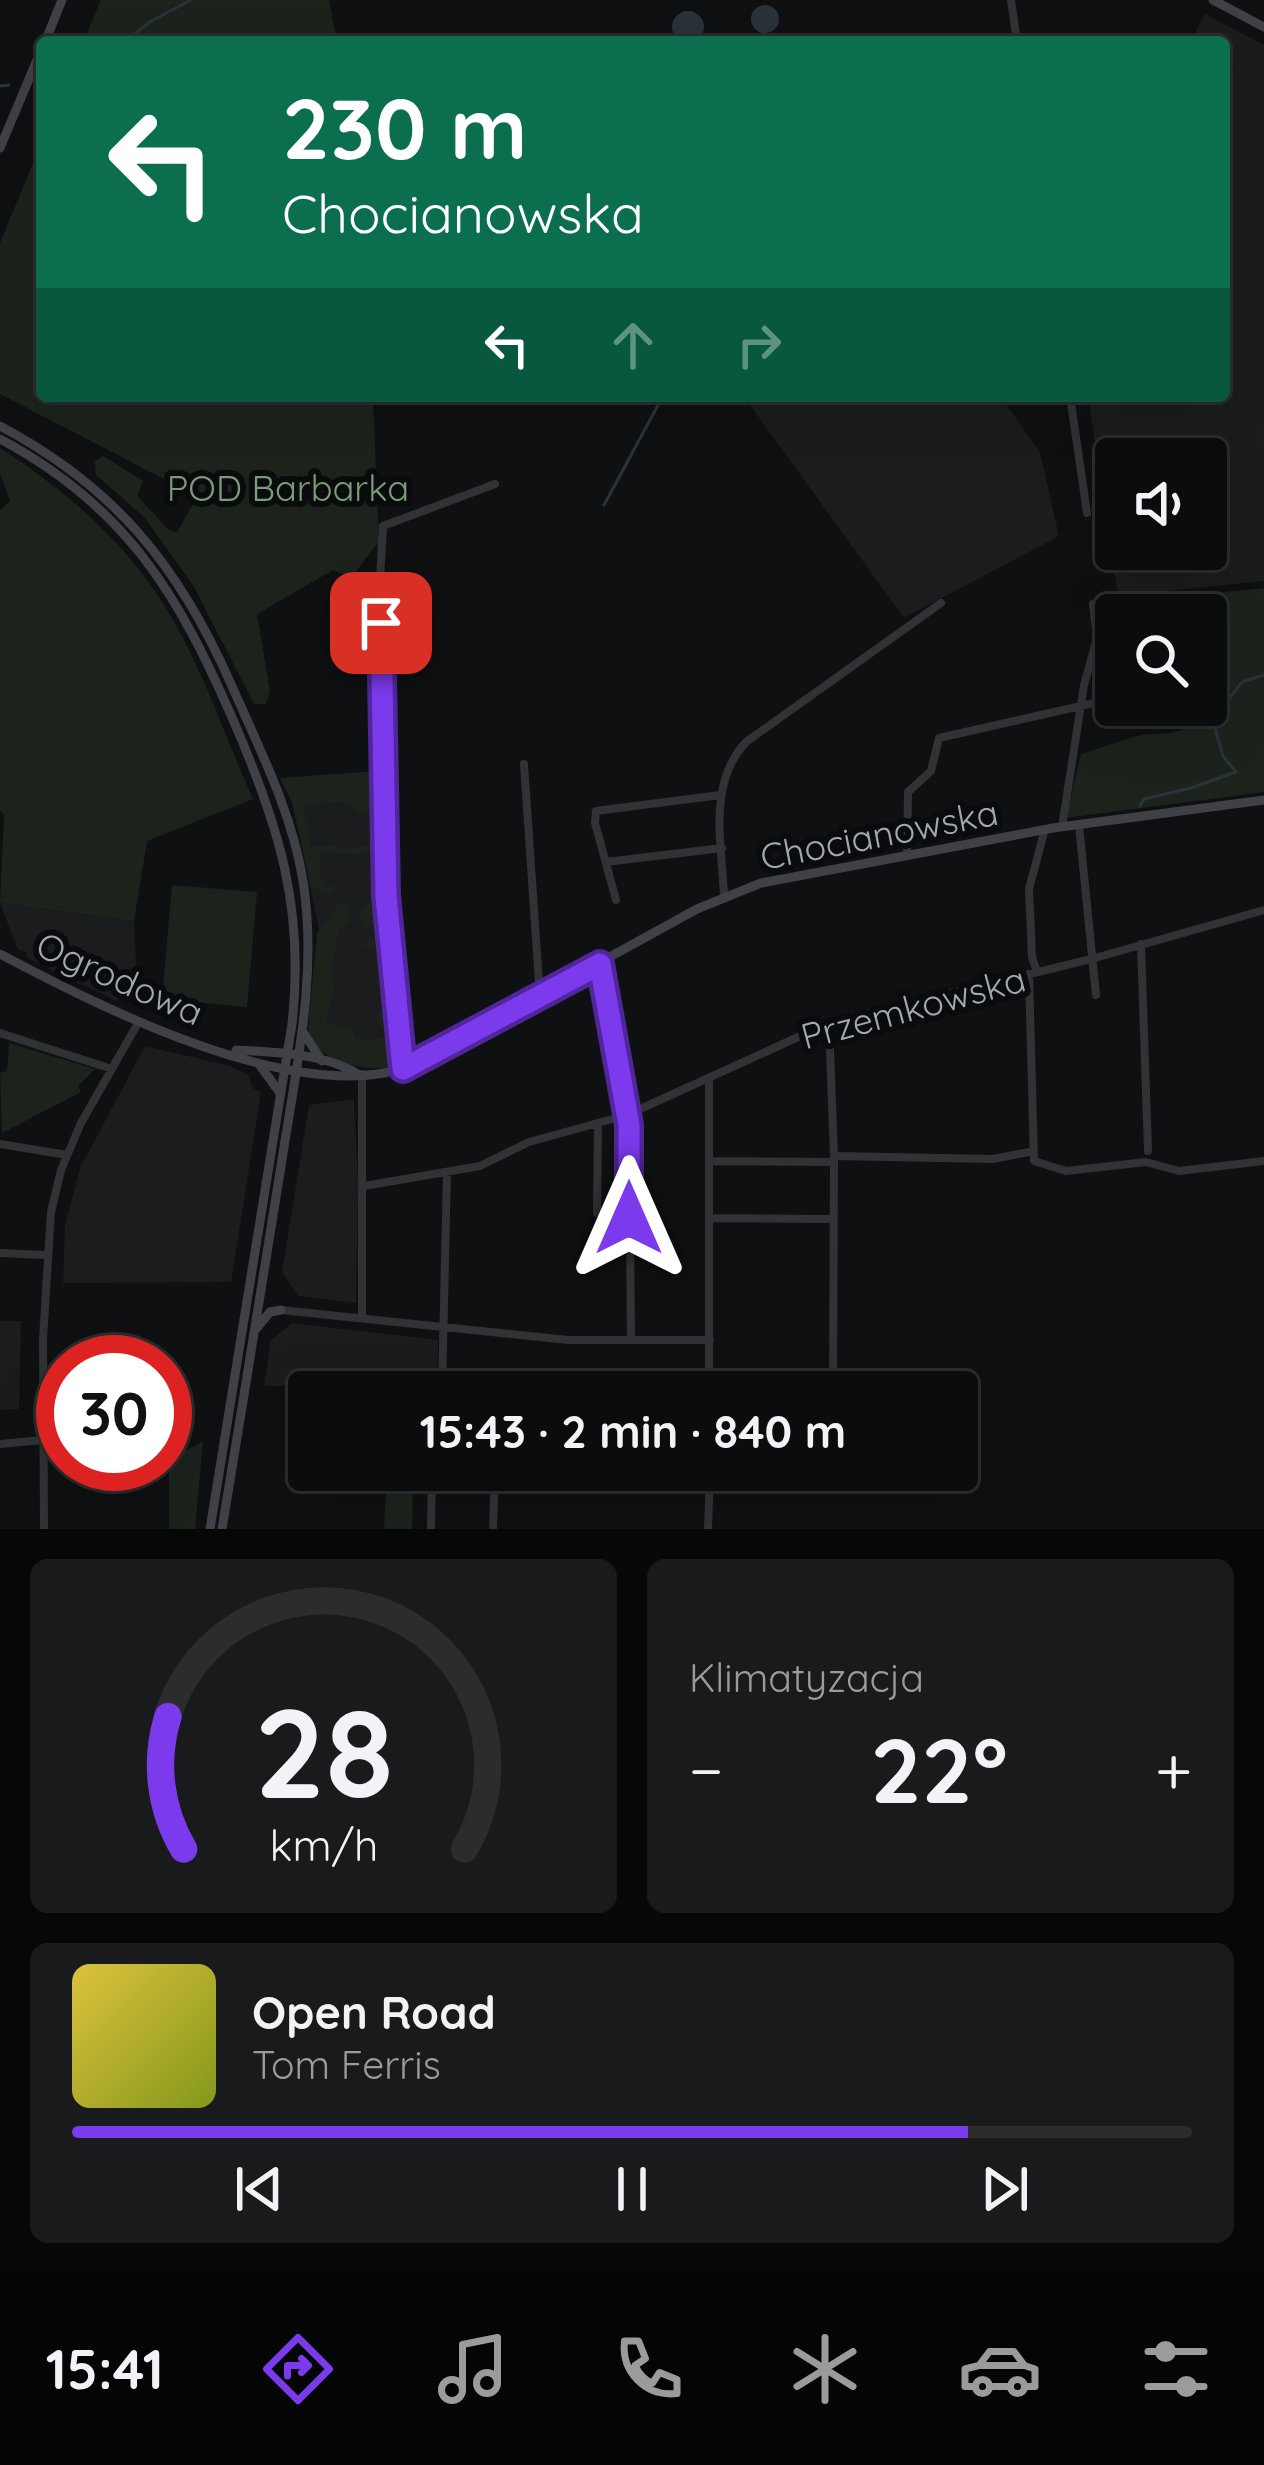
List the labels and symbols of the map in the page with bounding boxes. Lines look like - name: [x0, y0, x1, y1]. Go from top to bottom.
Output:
- park label: POD Barbarka: [167, 465, 409, 510]
- pin: [330, 572, 432, 674]
- street label: Chocianowska: [756, 789, 1002, 879]
- street label: Ogrodowa: [30, 921, 210, 1035]
- street label: Przemkowska: [796, 955, 1030, 1059]
- position arrow: [566, 1155, 692, 1281]
- speed limit sign: 30: [36, 1335, 192, 1491]

